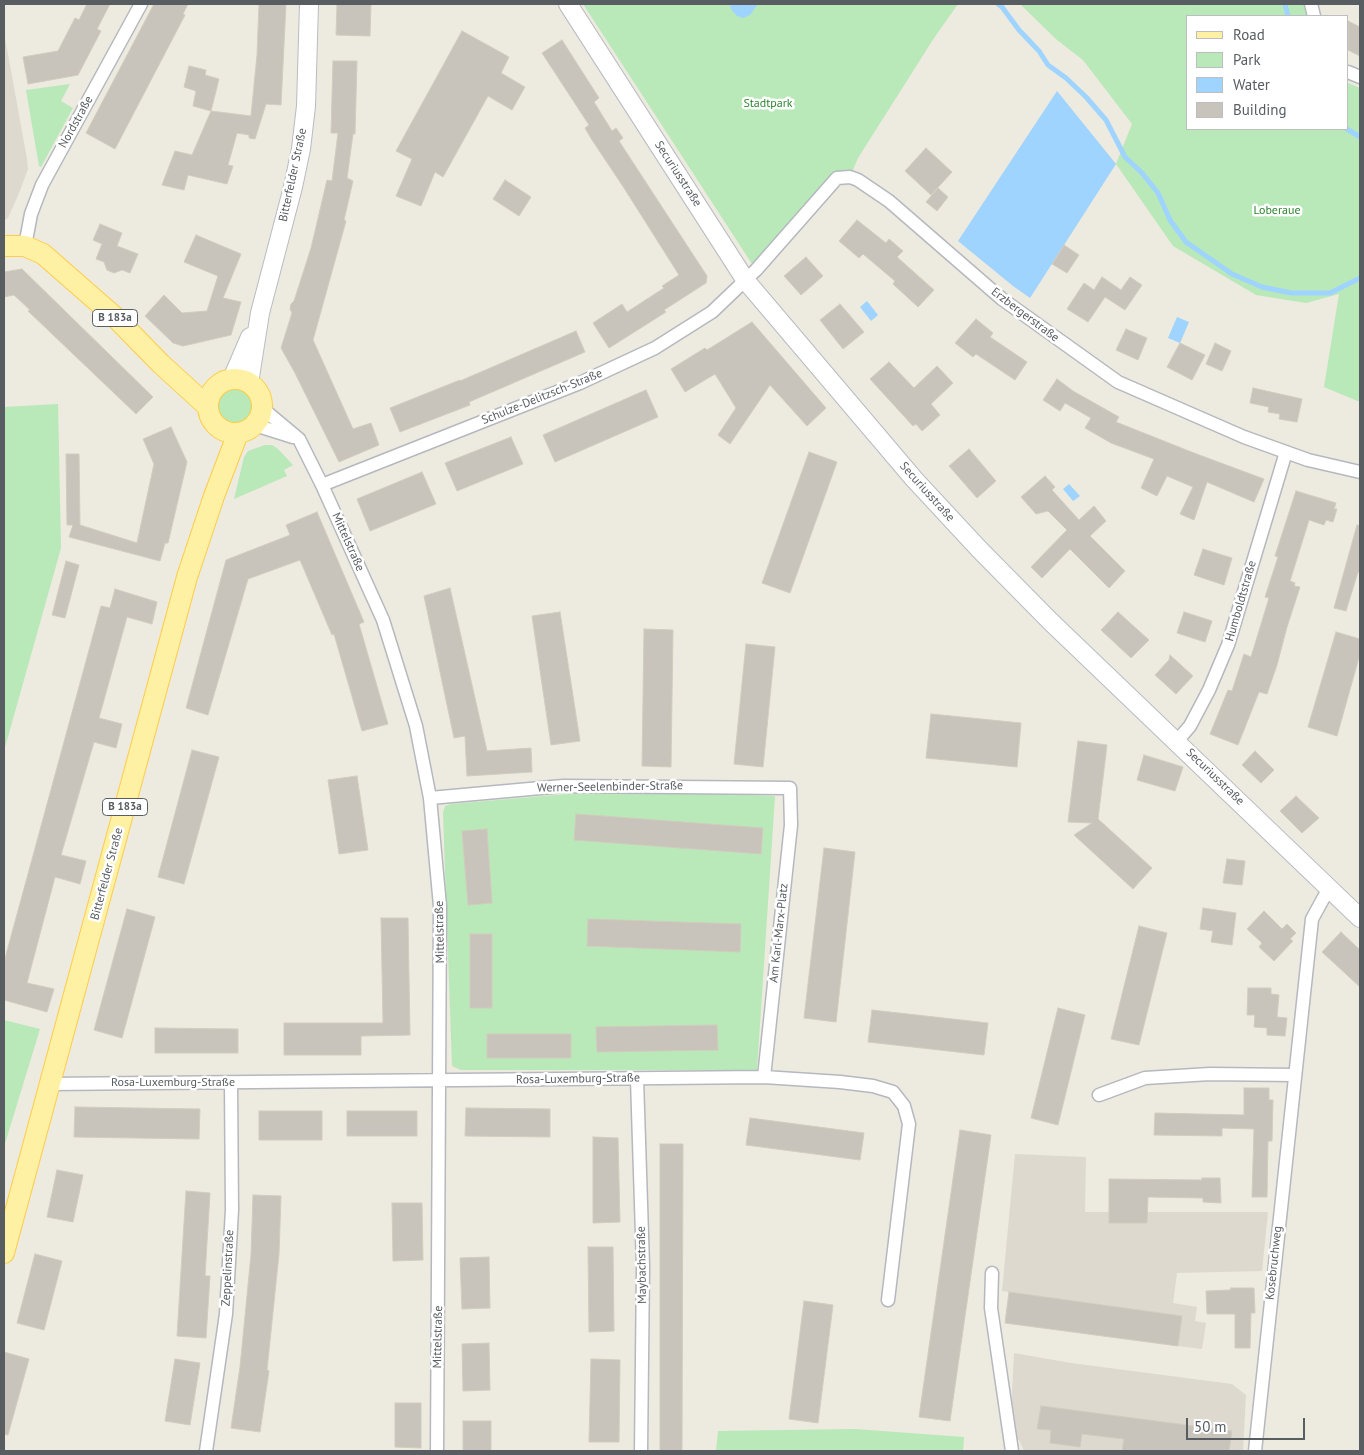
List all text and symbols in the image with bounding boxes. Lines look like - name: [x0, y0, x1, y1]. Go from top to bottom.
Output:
- legend: [1186, 15, 1349, 130]
- text: Road: [1233, 25, 1265, 44]
- text: Park: [1233, 50, 1261, 69]
- text: Water: [1233, 75, 1270, 94]
- street label: Nordstraße: [56, 93, 96, 151]
- park label: Stadtpark: [743, 97, 793, 111]
- text: Building: [1233, 100, 1287, 119]
- street label: Bitterfelder Straße: [276, 127, 310, 223]
- street label: Securiusstraße: [651, 138, 705, 210]
- park label: Loberaue: [1253, 204, 1301, 218]
- street label: Erzbergerstraße: [988, 285, 1062, 345]
- road number: B 183a: [92, 310, 138, 326]
- street label: Schulze-Delitzsch-Straße: [479, 366, 605, 428]
- street label: Securiusstraße: [896, 459, 958, 525]
- street label: Mittelstraße: [329, 510, 367, 574]
- street label: Humboldtstraße: [1223, 559, 1259, 643]
- street label: Securiusstraße: [1183, 746, 1247, 808]
- street label: Werner-Seelenbinder-Straße: [537, 779, 683, 795]
- road number: B 183a: [102, 799, 148, 816]
- street label: Bitterfelder Straße: [88, 826, 126, 922]
- street label: Am Karl-Marx-Platz: [767, 883, 791, 983]
- street label: Mittelstraße: [432, 901, 448, 963]
- street label: Rosa-Luxemburg-Straße: [516, 1071, 640, 1087]
- street label: Rosa-Luxemburg-Straße: [111, 1076, 235, 1090]
- street label: Kosebruchweg: [1263, 1225, 1285, 1301]
- street label: Maybachstraße: [634, 1226, 650, 1304]
- street label: Zeppelinstraße: [219, 1229, 237, 1307]
- street label: Mittelstraße: [430, 1306, 446, 1368]
- scale bar: [1189, 1408, 1308, 1440]
- text: 50 m: [1194, 1417, 1227, 1436]

